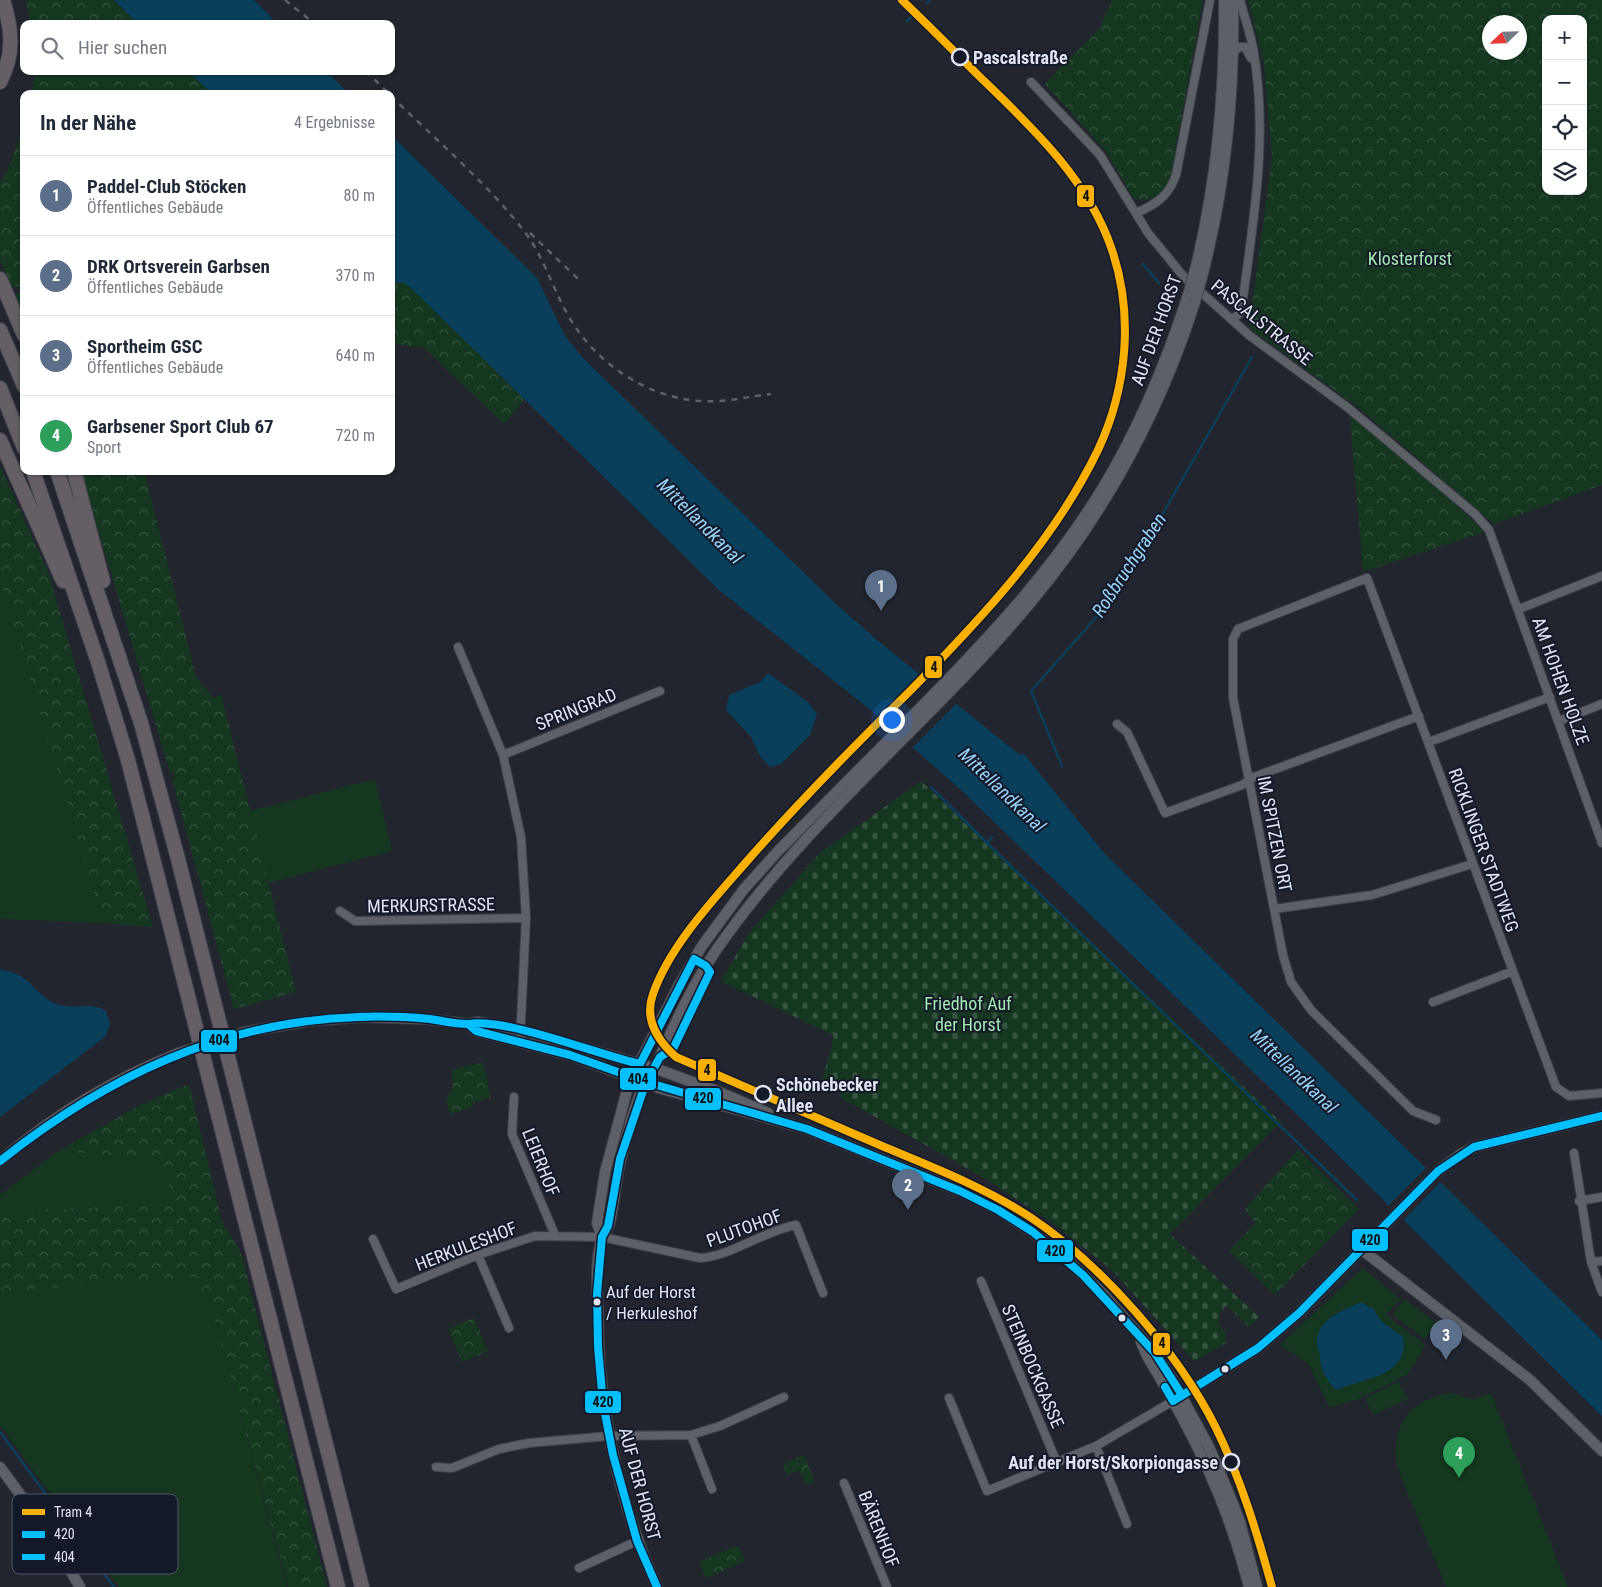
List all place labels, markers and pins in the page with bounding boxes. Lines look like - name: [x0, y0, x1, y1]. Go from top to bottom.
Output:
- place label: Pascalstraße: [973, 47, 1068, 68]
- marker: Pascalstraße: [951, 48, 969, 66]
- pin: 1: [865, 570, 897, 611]
- place label: Schönebecker Allee: [776, 1074, 878, 1116]
- marker: Schönebecker Allee: [754, 1085, 772, 1103]
- pin: 2: [892, 1169, 924, 1210]
- place label: Auf der Horst / Herkuleshof: [606, 1282, 698, 1323]
- marker: Auf der Horst / Herkuleshof: [592, 1297, 602, 1307]
- unlabelled marker: [1117, 1313, 1127, 1323]
- pin: 3: [1430, 1319, 1462, 1360]
- unlabelled marker: [1220, 1364, 1230, 1374]
- pin: 4: [1443, 1437, 1475, 1478]
- place label: Auf der Horst/Skorpiongasse: [1008, 1452, 1218, 1473]
- marker: Auf der Horst/Skorpiongasse: [1222, 1453, 1240, 1471]

